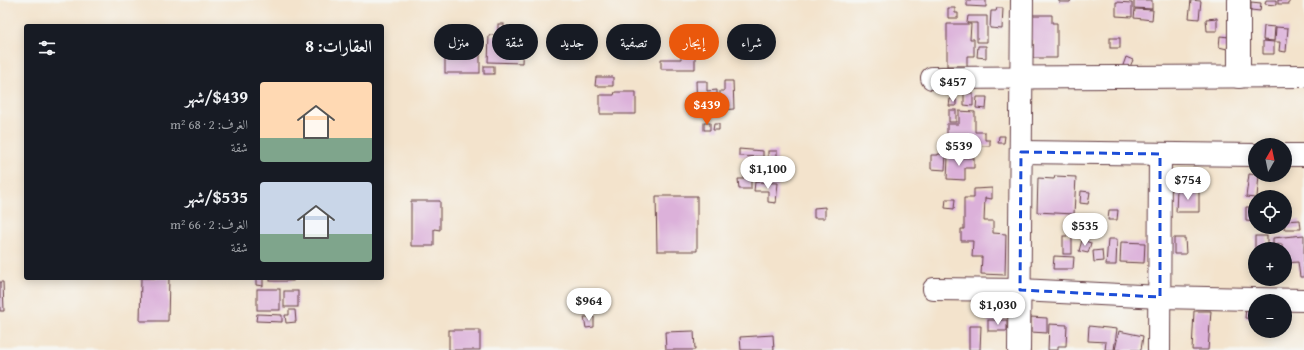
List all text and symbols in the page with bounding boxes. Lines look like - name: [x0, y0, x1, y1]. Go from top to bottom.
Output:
- chip: منزل: [434, 24, 484, 60]
- chip: شقة: [492, 24, 538, 60]
- chip: جديد: [546, 24, 598, 60]
- chip: تصفية: [606, 24, 661, 60]
- chip: إيجار: [669, 24, 719, 60]
- chip: شراء: [727, 24, 776, 60]
- text: العقارات: 8: [305, 33, 372, 58]
- icon: filters: [36, 37, 58, 59]
- pin: $457: [929, 69, 977, 103]
- text: $457: [940, 72, 966, 91]
- text: $439/شهر: [185, 84, 248, 109]
- pin: $439: [683, 92, 731, 126]
- text: $439: [694, 95, 720, 114]
- icon: home: [292, 98, 340, 146]
- text: الغرف: 2 · 68 m²: [170, 115, 248, 134]
- pin: $539: [935, 133, 983, 167]
- text: $539: [946, 136, 972, 155]
- text: شقة: [231, 138, 248, 157]
- north arrow: [1248, 138, 1292, 182]
- map controls: [1248, 138, 1292, 338]
- pin: $1,100: [735, 156, 801, 190]
- text: $1,100: [749, 159, 787, 178]
- pin: $754: [1164, 167, 1212, 201]
- text: $754: [1175, 170, 1201, 189]
- text: $535/شهر: [185, 184, 248, 209]
- button: locate: [1248, 190, 1292, 234]
- icon: home: [292, 198, 340, 246]
- pin: $535: [1061, 213, 1109, 247]
- text: الغرف: 2 · 66 m²: [170, 215, 248, 234]
- text: $535: [1072, 216, 1098, 235]
- text: شقة: [231, 238, 248, 257]
- button: +: [1248, 242, 1292, 286]
- pin: $964: [565, 288, 613, 322]
- text: $964: [576, 291, 602, 310]
- pin: $1,030: [965, 292, 1031, 326]
- button: −: [1248, 294, 1292, 338]
- text: $1,030: [979, 295, 1017, 314]

